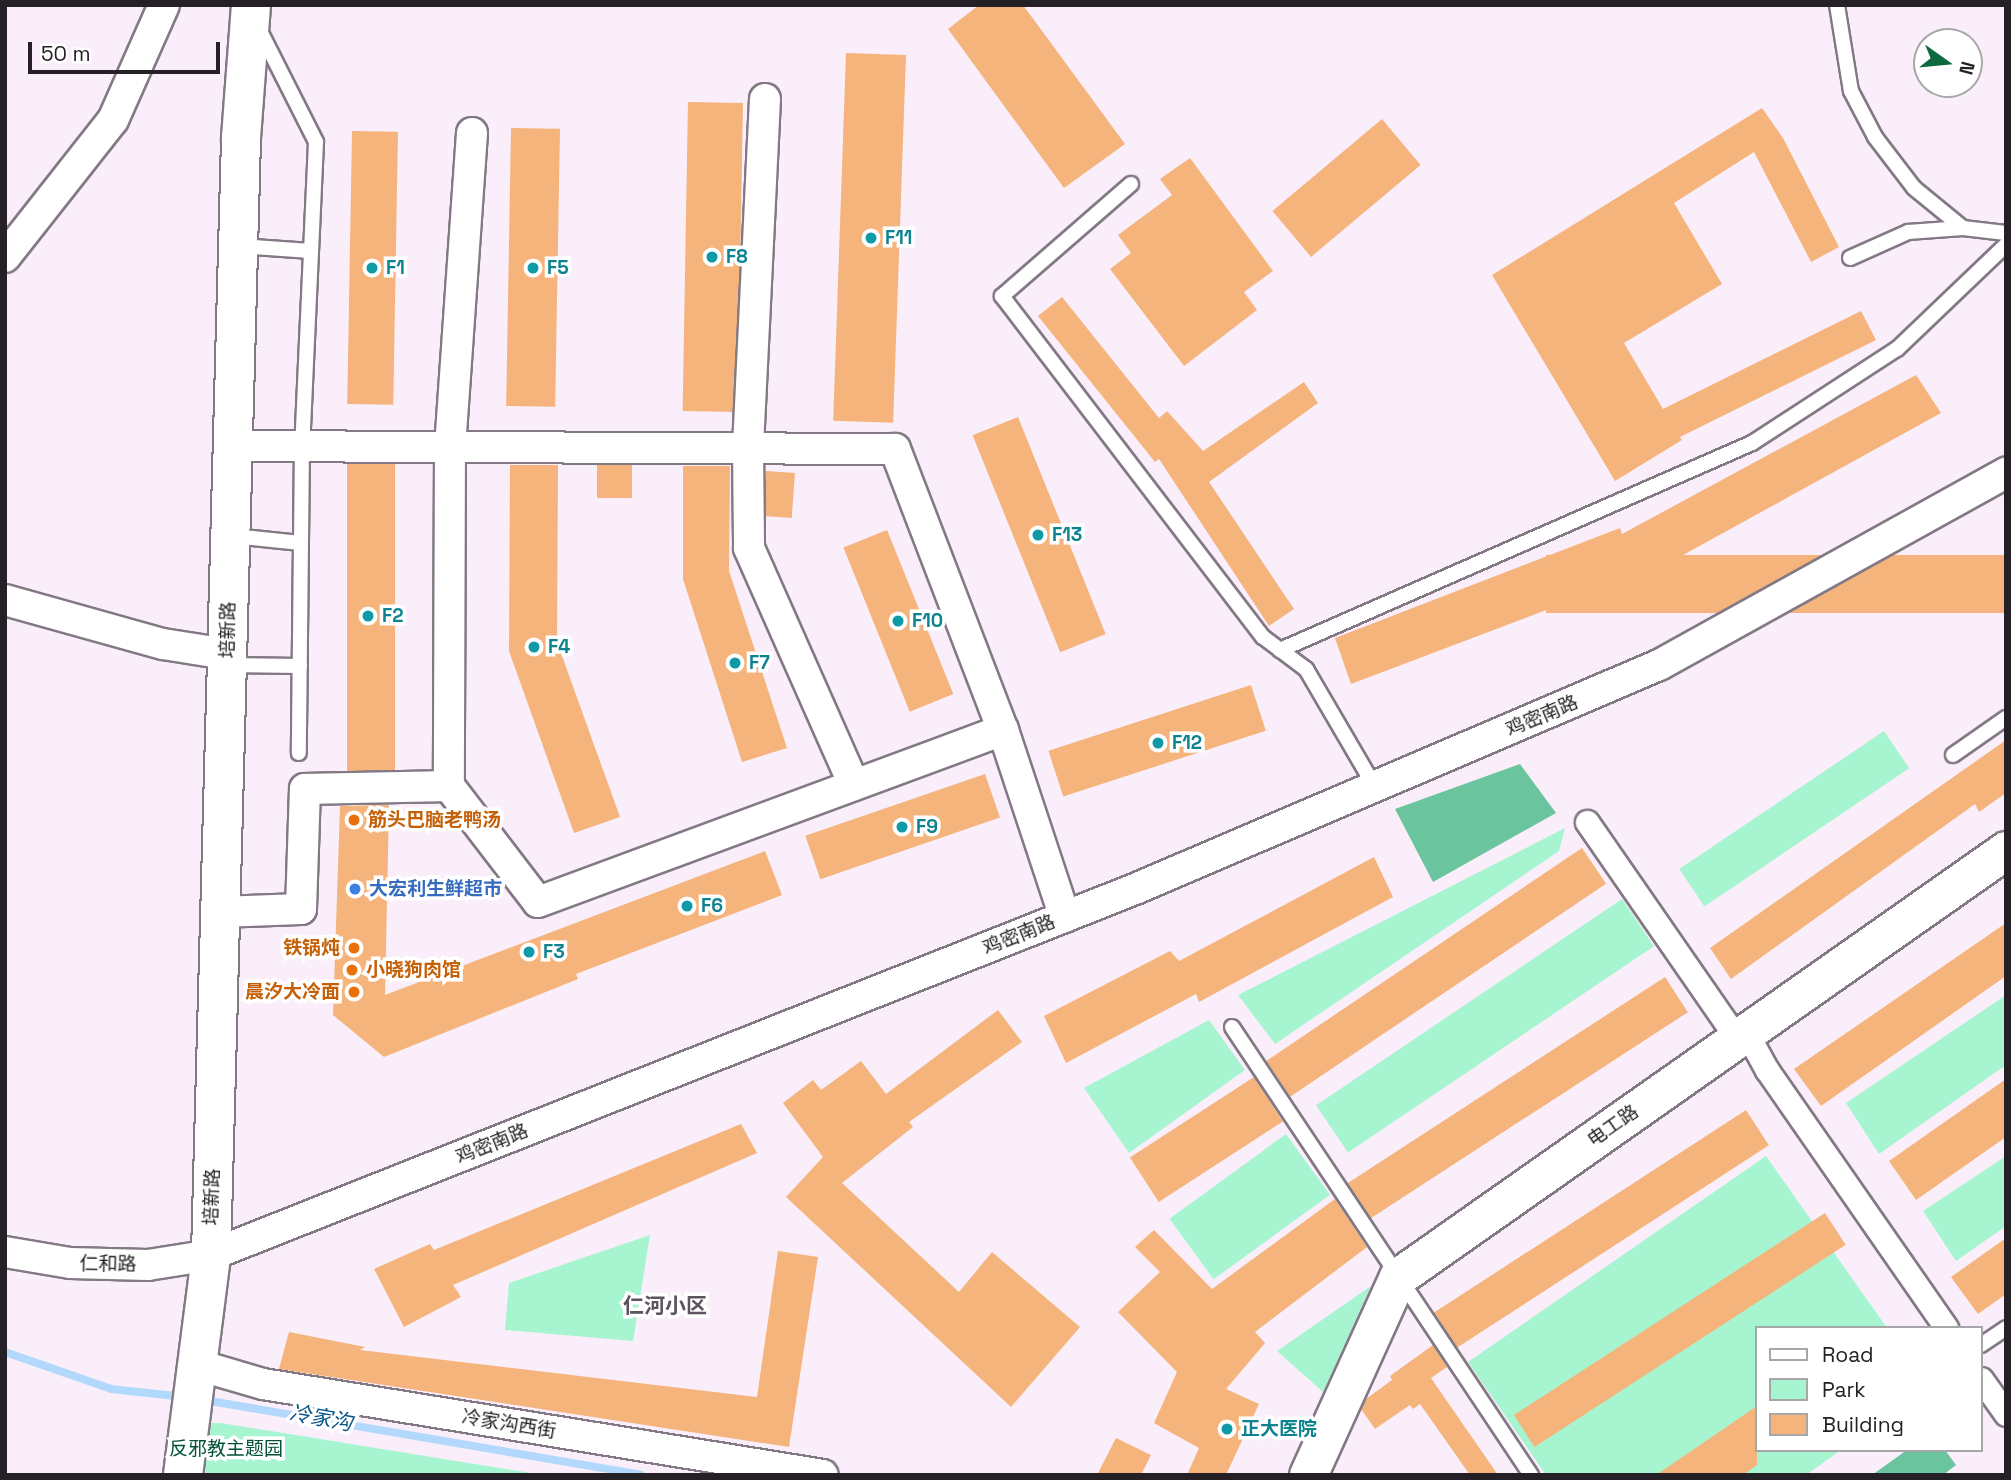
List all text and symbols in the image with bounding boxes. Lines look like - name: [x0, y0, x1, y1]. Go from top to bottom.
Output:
- scale bar: [32, 28, 224, 72]
- north arrow: [1913, 28, 1983, 98]
- text: 50 m: [41, 40, 91, 67]
- text: N: [1953, 59, 1981, 77]
- place label: F11: [885, 227, 912, 249]
- marker: F11: [863, 230, 879, 246]
- place label: F8: [726, 246, 748, 268]
- marker: F8: [704, 249, 720, 265]
- place label: F1: [386, 257, 405, 279]
- place label: F5: [547, 257, 569, 279]
- marker: F1: [364, 260, 380, 276]
- marker: F5: [525, 260, 541, 276]
- place label: F13: [1052, 524, 1082, 546]
- marker: F13: [1030, 527, 1046, 543]
- street label: 培新路: [216, 601, 240, 659]
- place label: F2: [382, 605, 403, 627]
- marker: F2: [360, 608, 376, 624]
- place label: F10: [912, 610, 943, 632]
- marker: F10: [890, 613, 906, 629]
- place label: F4: [548, 636, 570, 658]
- marker: F4: [526, 639, 542, 655]
- place label: F7: [749, 652, 770, 674]
- marker: F7: [727, 655, 743, 671]
- street label: 鸡密南路: [1503, 691, 1581, 741]
- place label: F12: [1172, 732, 1202, 754]
- marker: F12: [1150, 735, 1166, 751]
- place label: 筋头巴脑老鸭汤: [368, 809, 501, 831]
- marker: 筋头巴脑老鸭汤: [346, 812, 362, 828]
- place label: F9: [916, 816, 938, 838]
- marker: F9: [894, 819, 910, 835]
- place label: 大宏利生鲜超市: [369, 878, 502, 900]
- marker: 大宏利生鲜超市: [347, 881, 363, 897]
- place label: F6: [701, 895, 723, 917]
- marker: F6: [679, 898, 695, 914]
- street label: 鸡密南路: [979, 910, 1059, 960]
- place label: 铁锅炖: [283, 937, 340, 959]
- marker: 铁锅炖: [346, 940, 362, 956]
- place label: F3: [543, 941, 565, 963]
- marker: F3: [521, 944, 537, 960]
- place label: 小晓狗肉馆: [366, 959, 461, 981]
- marker: 小晓狗肉馆: [344, 962, 360, 978]
- place label: 晨汐大冷面: [245, 981, 340, 1003]
- marker: 晨汐大冷面: [346, 984, 362, 1000]
- street label: 电工路: [1583, 1100, 1643, 1152]
- street label: 鸡密南路: [452, 1119, 532, 1169]
- street label: 培新路: [200, 1168, 224, 1226]
- street label: 仁和路: [79, 1252, 137, 1276]
- district label: 仁河小区: [623, 1293, 707, 1319]
- legend: [1756, 1326, 1983, 1452]
- text: Road: [1822, 1341, 1874, 1368]
- text: Park: [1822, 1376, 1866, 1403]
- water label: 冷家沟: [288, 1400, 354, 1436]
- street label: 冷家沟西街: [460, 1405, 558, 1443]
- text: Building: [1822, 1411, 1904, 1438]
- place label: 正大医院: [1241, 1418, 1317, 1440]
- marker: 正大医院: [1219, 1421, 1235, 1437]
- park label: 反邪教主题园: [169, 1438, 283, 1460]

